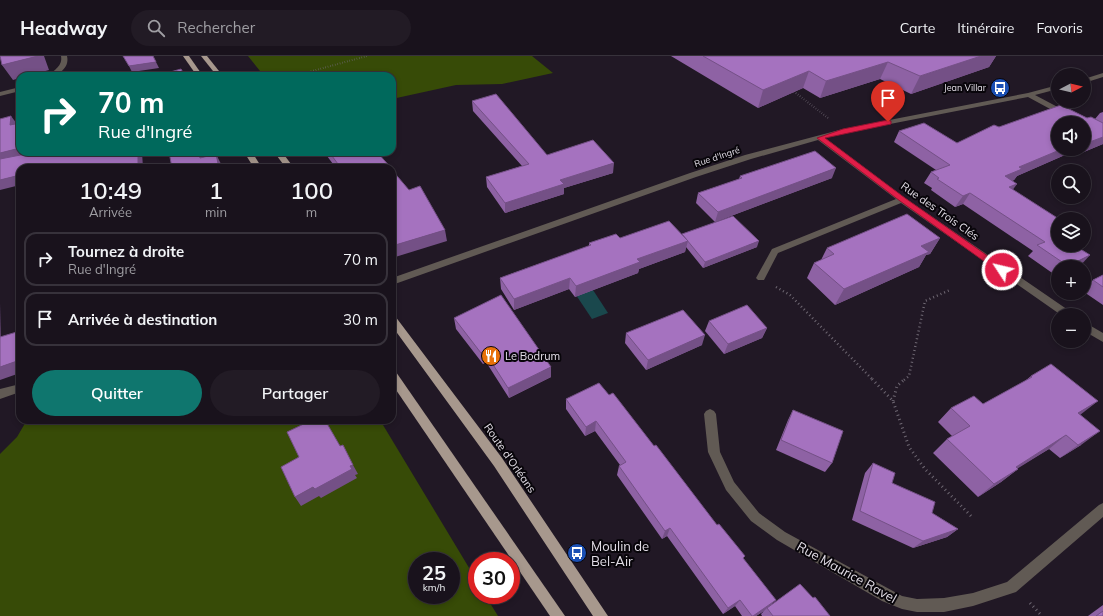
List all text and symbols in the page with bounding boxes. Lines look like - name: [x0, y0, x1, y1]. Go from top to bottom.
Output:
- search box: [131, 10, 411, 46]
- text: Headway: [20, 16, 107, 40]
- icon: search: [145, 17, 167, 39]
- text: Rechercher: [177, 18, 255, 37]
- text: Carte: [900, 19, 935, 37]
- text: Itinéraire: [957, 19, 1014, 37]
- text: Favoris: [1036, 19, 1083, 37]
- north arrow: [1051, 68, 1091, 108]
- map controls: [1051, 68, 1091, 348]
- bus stop icon: Jean Villar: [989, 77, 1011, 99]
- pin: [871, 81, 905, 122]
- place label: Jean Villar: [944, 82, 987, 93]
- text: 70 m: [98, 85, 164, 120]
- icon: arrive: [877, 87, 899, 109]
- icon: right: [32, 88, 84, 140]
- button: sound: [1051, 116, 1091, 156]
- text: Rue d'Ingré: [98, 120, 192, 143]
- street label: Rue d'Ingré: [693, 144, 741, 169]
- button: search: [1051, 164, 1091, 204]
- text: 10:49: [79, 175, 142, 205]
- text: 1: [209, 175, 223, 205]
- text: 100: [290, 175, 333, 205]
- street label: Rue des Trois Clés: [898, 179, 982, 243]
- text: Arrivée: [89, 204, 132, 220]
- text: min: [205, 204, 227, 220]
- text: m: [306, 204, 317, 220]
- button: layers: [1051, 212, 1091, 252]
- text: Tournez à droite: [68, 242, 184, 261]
- icon: right: [34, 248, 56, 270]
- position arrow: [981, 249, 1023, 291]
- text: 70 m: [343, 250, 378, 269]
- button: +: [1051, 260, 1091, 300]
- text: Rue d'Ingré: [68, 261, 136, 277]
- icon: arrive: [34, 308, 56, 330]
- button: −: [1051, 308, 1091, 348]
- text: Arrivée à destination: [68, 310, 217, 329]
- text: 30 m: [343, 310, 378, 329]
- restaurant icon: Le Bodrum: [480, 345, 502, 367]
- place label: Le Bodrum: [505, 349, 560, 363]
- button: Quitter: [32, 370, 202, 416]
- button: Partager: [210, 370, 380, 416]
- street label: Route d'Orléans: [481, 421, 539, 495]
- place label: Moulin de Bel-Air: [591, 538, 649, 569]
- street label: Rue Maurice Ravel: [794, 538, 900, 606]
- bus stop icon: Moulin de Bel-Air: [566, 542, 588, 564]
- speed limit sign: 30: [468, 552, 520, 604]
- text: 25: [422, 560, 446, 585]
- text: km/h: [423, 581, 445, 594]

